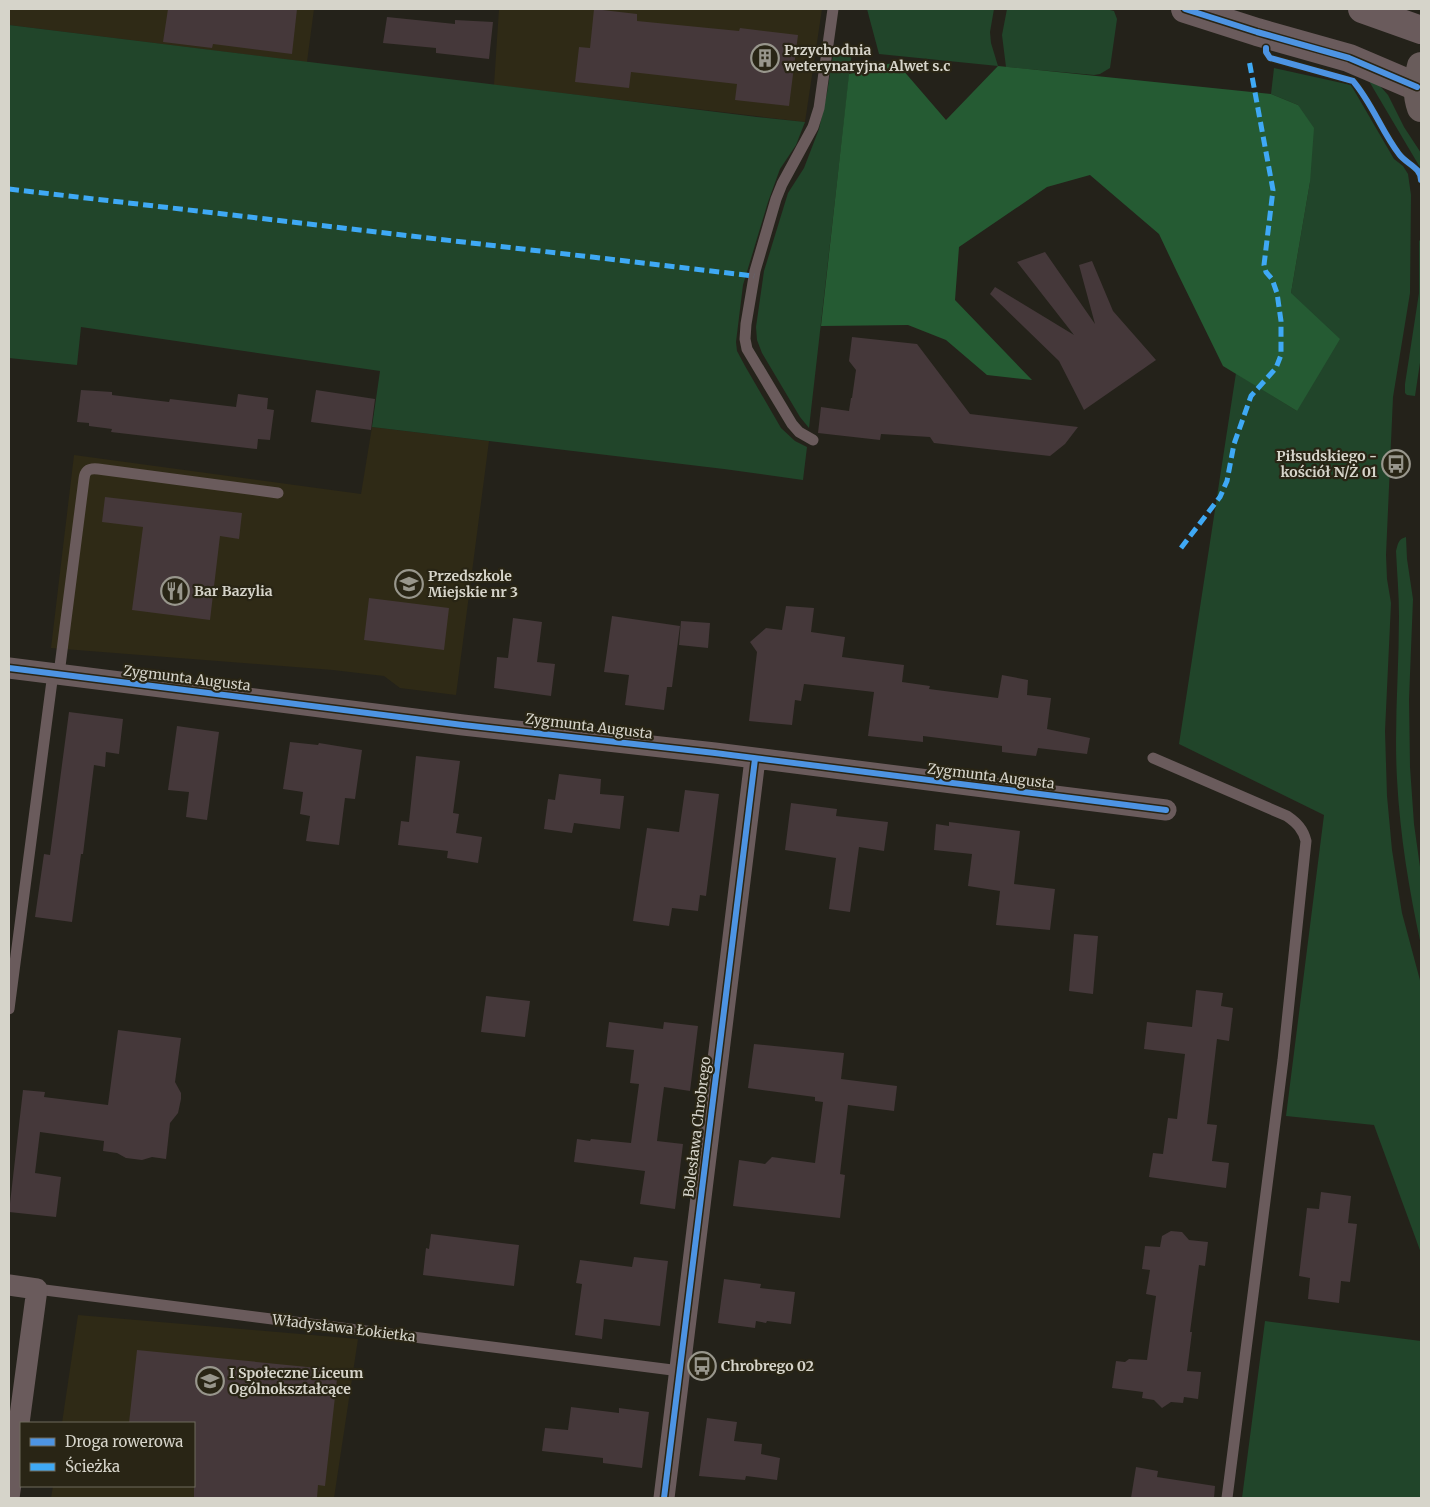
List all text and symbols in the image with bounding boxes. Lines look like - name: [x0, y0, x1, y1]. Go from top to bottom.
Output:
- place label: Przychodnia weterynaryjna Alwet s.c: [783, 41, 950, 75]
- building icon: Przychodnia weterynaryjna Alwet s.c: [750, 43, 780, 73]
- place label: Piłsudskiego - kościół N/Ż 01: [1276, 447, 1377, 481]
- bus stop icon: Piłsudskiego - kościół N/Ż 01: [1381, 449, 1411, 479]
- place label: Przedszkole Miejskie nr 3: [428, 567, 518, 601]
- school or university icon: Przedszkole Miejskie nr 3: [394, 569, 424, 599]
- restaurant icon: Bar Bazylia: [160, 576, 190, 606]
- place label: Bar Bazylia: [194, 582, 273, 600]
- street label: Zygmunta Augusta: [122, 661, 252, 695]
- street label: Zygmunta Augusta: [524, 709, 654, 743]
- street label: Zygmunta Augusta: [926, 759, 1056, 793]
- street label: Bolesława Chrobrego: [679, 1055, 715, 1199]
- street label: Władysława Łokietka: [270, 1310, 417, 1346]
- bus stop icon: Chrobrego 02: [687, 1351, 717, 1381]
- place label: Chrobrego 02: [721, 1357, 814, 1375]
- place label: I Społeczne Liceum Ogólnokształcące: [229, 1364, 363, 1398]
- school or university icon: I Społeczne Liceum Ogólnokształcące: [195, 1366, 225, 1396]
- legend: [20, 1422, 195, 1487]
- text: Droga rowerowa: [65, 1432, 183, 1451]
- text: Ścieżka: [65, 1456, 120, 1476]

